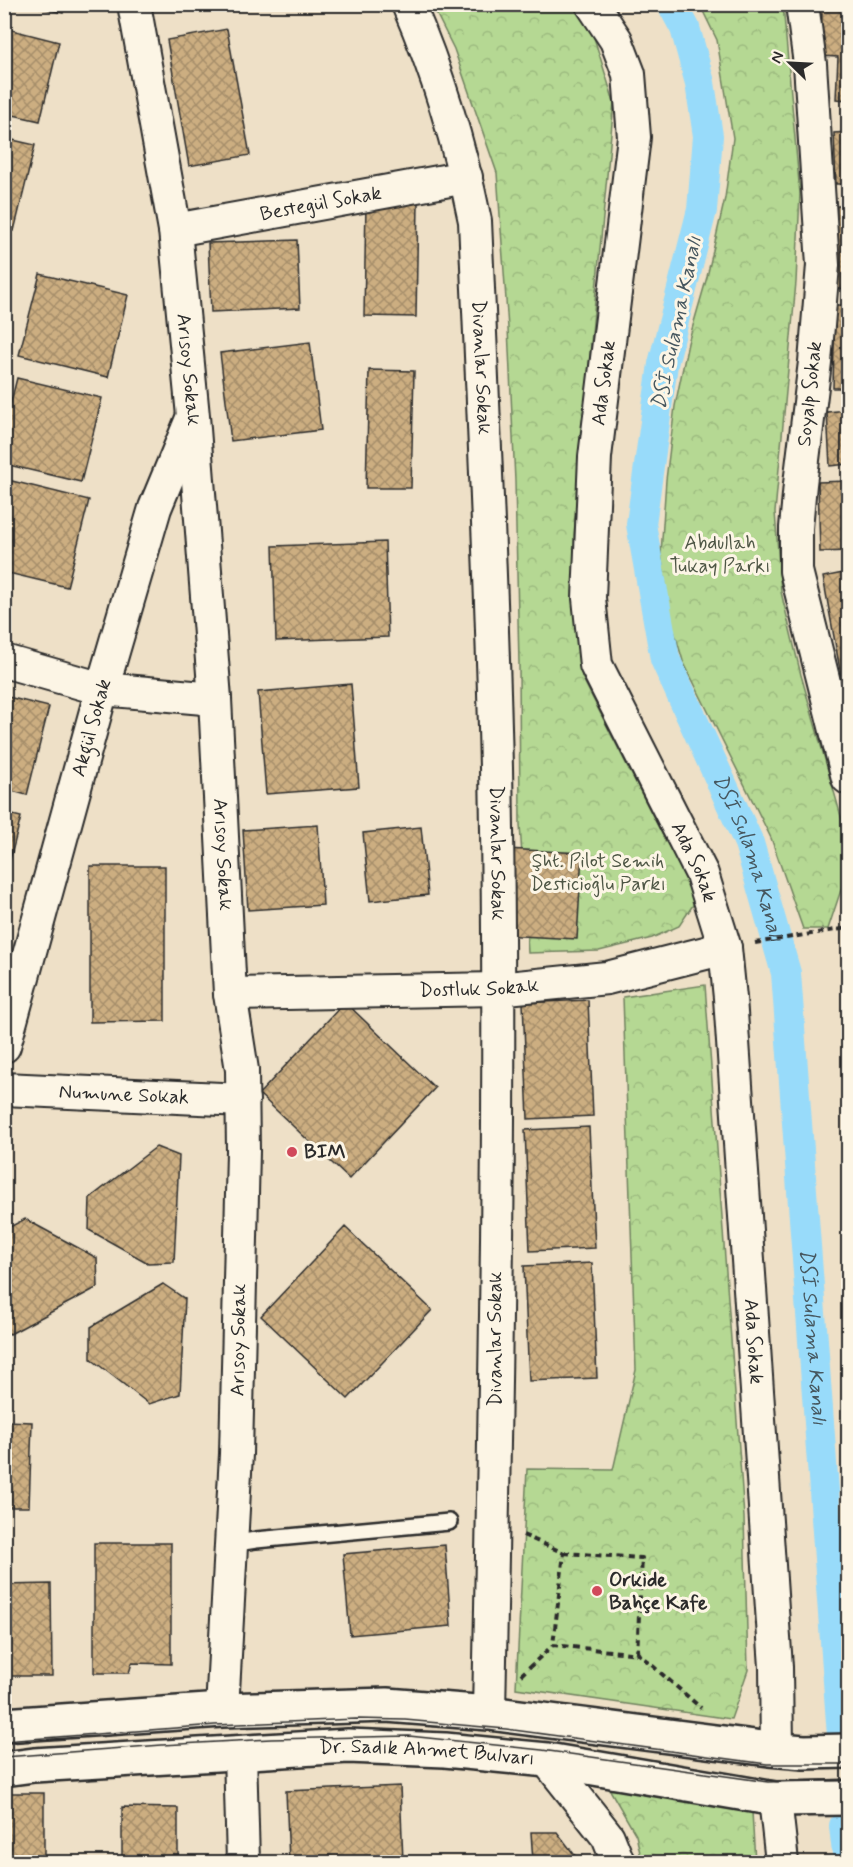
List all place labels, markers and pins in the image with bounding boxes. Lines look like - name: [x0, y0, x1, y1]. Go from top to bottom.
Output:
- place label: BIM: [304, 1139, 346, 1166]
- marker: BIM: [285, 1145, 299, 1159]
- place label: Orkide Bahçe Kafe: [609, 1567, 708, 1617]
- marker: Orkide Bahçe Kafe: [590, 1584, 604, 1598]

